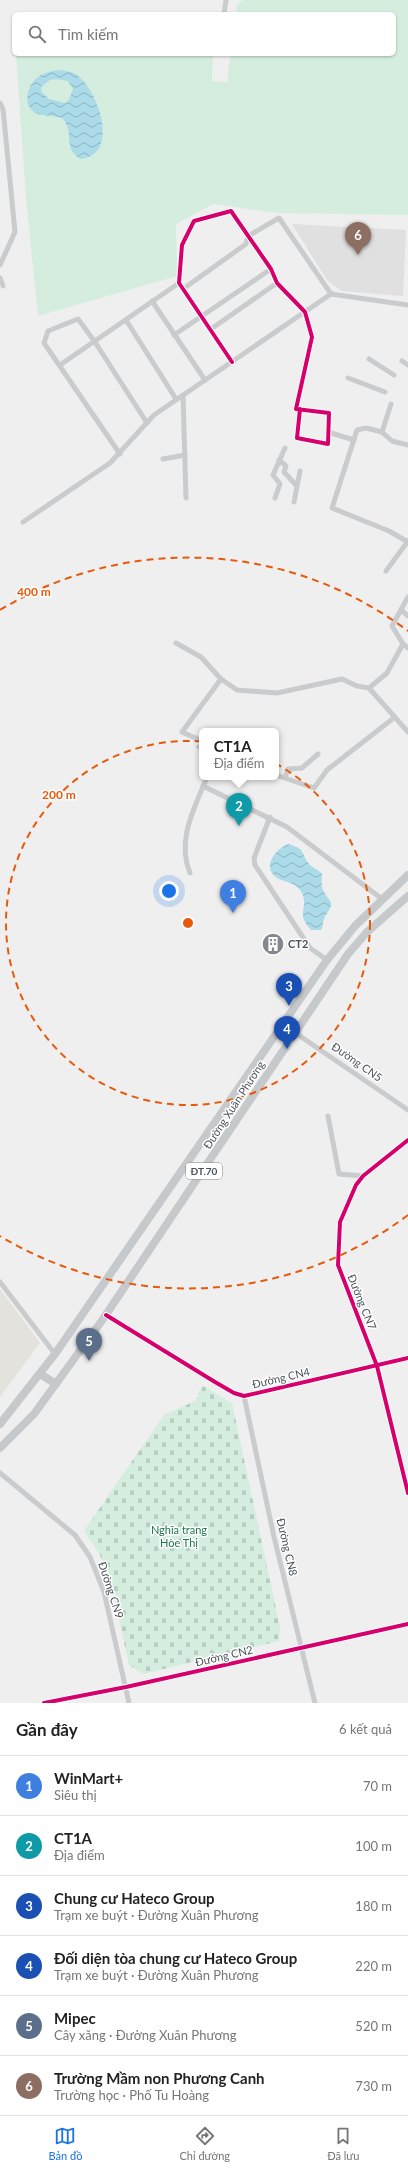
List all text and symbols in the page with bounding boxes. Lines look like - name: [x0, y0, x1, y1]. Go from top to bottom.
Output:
- search box: [12, 12, 396, 56]
- icon: search: [26, 23, 48, 45]
- text: Tìm kiếm: [58, 25, 118, 43]
- pin: 6: [345, 222, 371, 255]
- text: 400 m: [17, 584, 51, 599]
- popup: [199, 728, 279, 780]
- text: CT1A: [214, 737, 252, 755]
- text: Địa điểm: [214, 755, 264, 771]
- text: 200 m: [42, 787, 76, 802]
- pin: 2: [226, 793, 252, 826]
- pin: 1: [220, 880, 246, 913]
- your location: [159, 881, 179, 901]
- centre of rings: [181, 916, 195, 930]
- building icon: CT2: [260, 931, 286, 957]
- place label: CT2: [288, 937, 308, 950]
- pin: 3: [276, 973, 302, 1006]
- pin: 4: [274, 1016, 300, 1049]
- street label: Đường CN5: [329, 1039, 385, 1084]
- street label: Đường Xuân Phương: [200, 1058, 267, 1151]
- road number: ĐT.70: [186, 1163, 222, 1179]
- street label: Đường CN7: [345, 1272, 380, 1332]
- pin: 5: [76, 1328, 102, 1361]
- street label: Đường CN4: [251, 1364, 312, 1390]
- street label: Đường CN8: [275, 1517, 300, 1577]
- park label: Nghĩa trang Hòe Thị: [151, 1523, 207, 1549]
- street label: Đường CN9: [96, 1560, 127, 1620]
- street label: Đường CN2: [194, 1643, 254, 1668]
- text: Gần đây: [16, 1719, 78, 1740]
- text: 6 kết quả: [339, 1721, 392, 1737]
- text: WinMart+: [54, 1769, 123, 1787]
- text: 1: [25, 1778, 33, 1794]
- text: 70 m: [363, 1778, 392, 1794]
- text: Siêu thị: [54, 1787, 97, 1803]
- text: CT1A: [54, 1829, 92, 1847]
- text: 2: [25, 1838, 33, 1854]
- text: 100 m: [355, 1838, 392, 1854]
- text: Địa điểm: [54, 1847, 105, 1863]
- text: Chung cư Hateco Group: [54, 1889, 215, 1907]
- text: 3: [25, 1898, 33, 1914]
- text: 180 m: [355, 1898, 392, 1914]
- text: Trạm xe buýt · Đường Xuân Phương: [54, 1907, 259, 1923]
- text: Đối diện tòa chung cư Hateco Group: [54, 1949, 297, 1967]
- text: 4: [25, 1958, 33, 1974]
- text: 220 m: [355, 1958, 392, 1974]
- text: Trạm xe buýt · Đường Xuân Phương: [54, 1967, 259, 1983]
- text: Mipec: [54, 2009, 96, 2027]
- text: 5: [25, 2018, 33, 2034]
- text: 520 m: [355, 2018, 392, 2034]
- text: Cây xăng · Đường Xuân Phương: [54, 2027, 237, 2043]
- text: Trường Mầm non Phương Canh: [54, 2069, 265, 2087]
- text: 6: [25, 2078, 33, 2094]
- text: 730 m: [355, 2078, 392, 2094]
- text: Trường học · Phố Tu Hoàng: [54, 2087, 209, 2103]
- tab: Bản đồ: [49, 2125, 82, 2162]
- tab: Chỉ đường: [179, 2125, 230, 2162]
- tab: Đã lưu: [327, 2125, 359, 2162]

